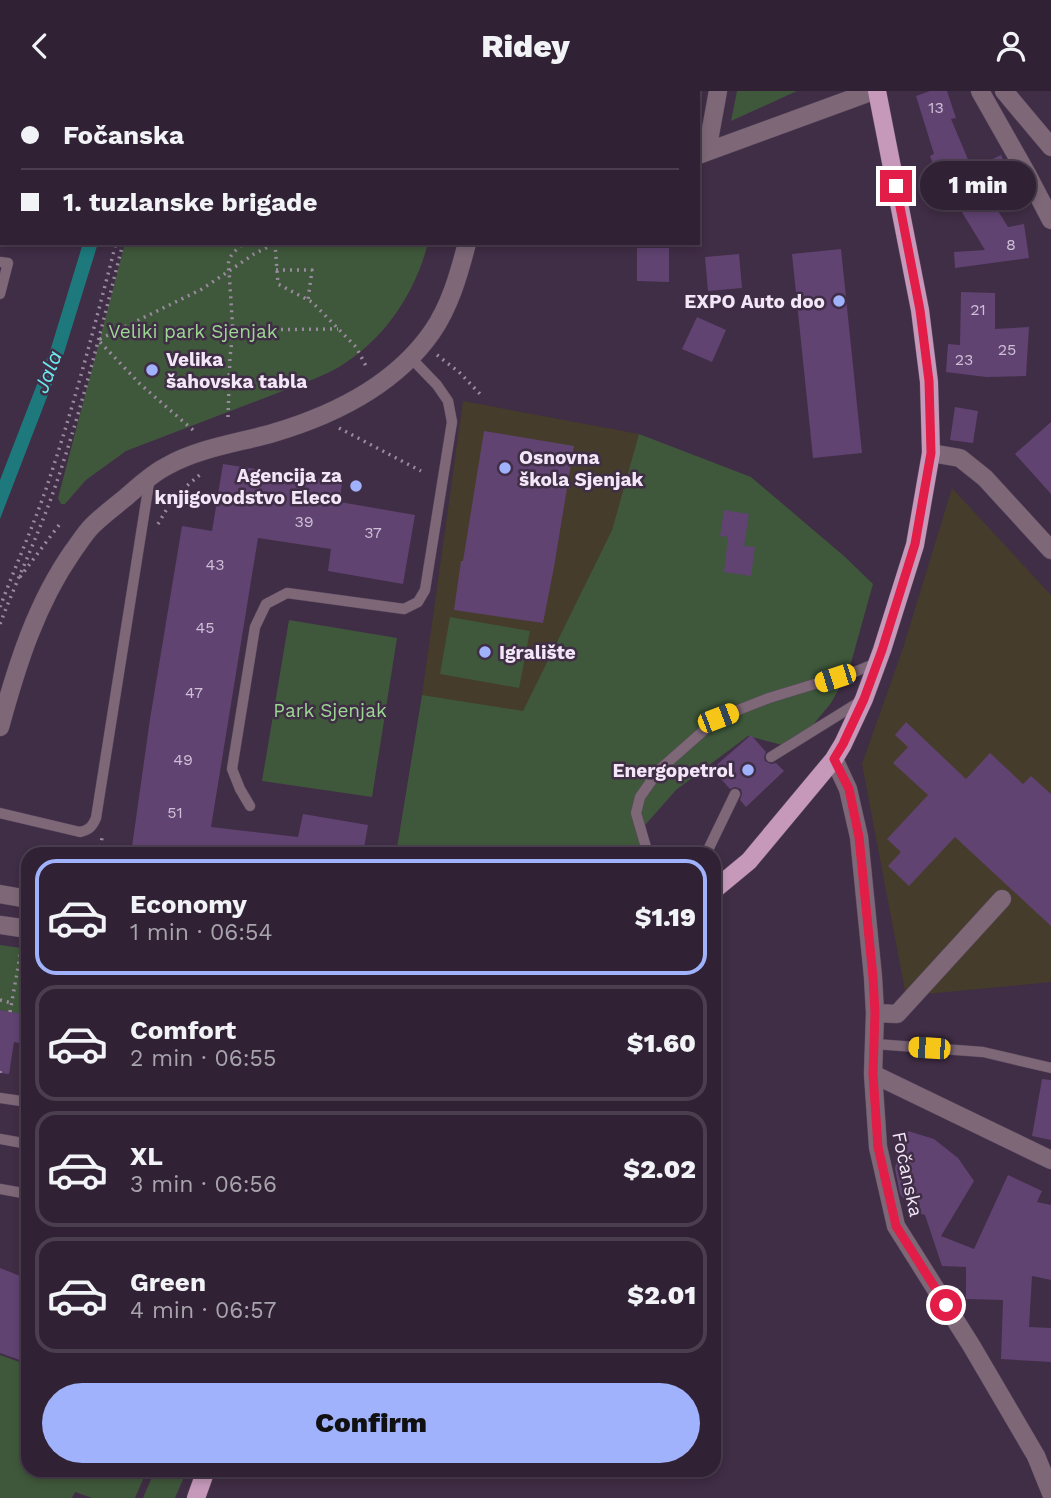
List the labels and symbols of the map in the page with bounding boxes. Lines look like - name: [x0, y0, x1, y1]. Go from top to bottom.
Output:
- house number: 13: [928, 98, 944, 117]
- callout: 1 min: [920, 161, 1036, 210]
- route end: [880, 170, 912, 202]
- house number: 8: [1006, 235, 1016, 254]
- place label: EXPO Auto doo: [684, 290, 825, 313]
- marker: EXPO Auto doo: [831, 293, 847, 309]
- house number: 21: [970, 300, 986, 319]
- park label: Veliki park Sjenjak: [108, 320, 278, 343]
- house number: 25: [998, 340, 1016, 359]
- water label: Jala: [28, 347, 67, 397]
- place label: Velika šahovska tabla: [166, 348, 307, 393]
- house number: 23: [955, 350, 973, 369]
- marker: Velika šahovska tabla: [144, 362, 160, 378]
- place label: Osnovna škola Sjenjak: [519, 446, 644, 491]
- marker: Osnovna škola Sjenjak: [497, 460, 513, 476]
- place label: Agencija za knjigovodstvo Eleco: [155, 464, 342, 509]
- marker: Agencija za knjigovodstvo Eleco: [348, 478, 364, 494]
- house number: 39: [294, 512, 314, 531]
- house number: 37: [364, 523, 382, 542]
- house number: 43: [205, 555, 225, 574]
- house number: 45: [195, 618, 215, 637]
- place label: Igralište: [499, 641, 576, 664]
- marker: Igralište: [477, 644, 493, 660]
- car: [812, 662, 859, 694]
- house number: 47: [185, 683, 203, 702]
- park label: Park Sjenjak: [273, 699, 387, 722]
- car: [695, 701, 742, 735]
- house number: 49: [173, 750, 193, 769]
- place label: Energopetrol: [612, 759, 735, 782]
- marker: Energopetrol: [740, 762, 756, 778]
- house number: 51: [167, 803, 183, 822]
- car: [908, 1036, 951, 1060]
- street label: Fočanska: [887, 1129, 928, 1219]
- route start: [930, 1289, 962, 1321]

